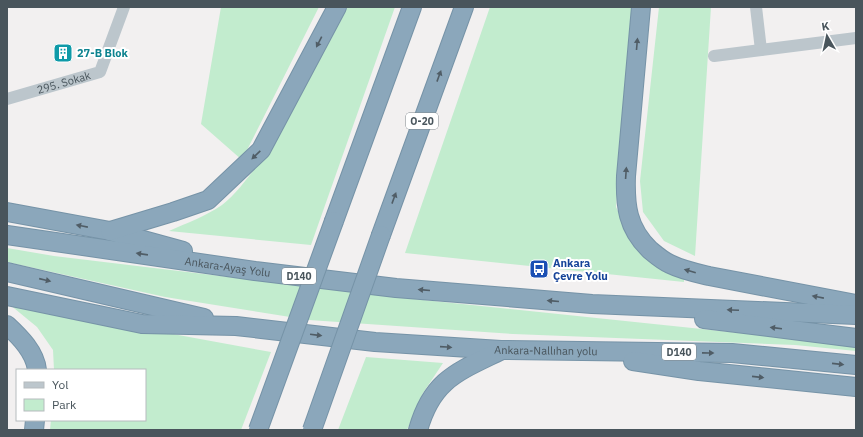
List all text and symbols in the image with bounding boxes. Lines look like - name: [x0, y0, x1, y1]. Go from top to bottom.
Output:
- north arrow: [807, 16, 847, 56]
- text: K: [821, 19, 831, 34]
- one-way arrow: [316, 36, 322, 47]
- one-way arrow: [634, 38, 641, 50]
- building icon: 27-B Blok: [52, 42, 74, 64]
- place label: 27-B Blok: [77, 46, 128, 60]
- street label: 295. Sokak: [35, 68, 92, 97]
- one-way arrow: [436, 70, 442, 82]
- road number: O-20: [406, 113, 438, 129]
- one-way arrow: [251, 150, 261, 160]
- one-way arrow: [623, 167, 630, 179]
- one-way arrow: [392, 192, 398, 204]
- one-way arrow: [76, 222, 88, 228]
- one-way arrow: [136, 251, 148, 257]
- street label: Ankara-Ayaş Yolu: [184, 254, 271, 280]
- place label: Ankara Çevre Yolu: [553, 256, 608, 283]
- bus stop icon: Ankara Çevre Yolu: [528, 258, 550, 280]
- road number: D140: [282, 268, 316, 284]
- one-way arrow: [684, 268, 696, 274]
- one-way arrow: [39, 278, 51, 284]
- one-way arrow: [418, 286, 430, 293]
- one-way arrow: [812, 294, 824, 300]
- one-way arrow: [547, 297, 559, 304]
- one-way arrow: [727, 306, 739, 313]
- one-way arrow: [770, 325, 782, 331]
- one-way arrow: [310, 332, 322, 339]
- one-way arrow: [440, 343, 452, 350]
- street label: Ankara-Nallıhan yolu: [494, 343, 598, 358]
- road number: D140: [662, 344, 696, 360]
- one-way arrow: [702, 350, 715, 356]
- one-way arrow: [832, 360, 844, 367]
- legend: [16, 369, 146, 421]
- one-way arrow: [752, 374, 764, 380]
- text: Yol: [52, 377, 69, 392]
- text: Park: [52, 397, 77, 412]

